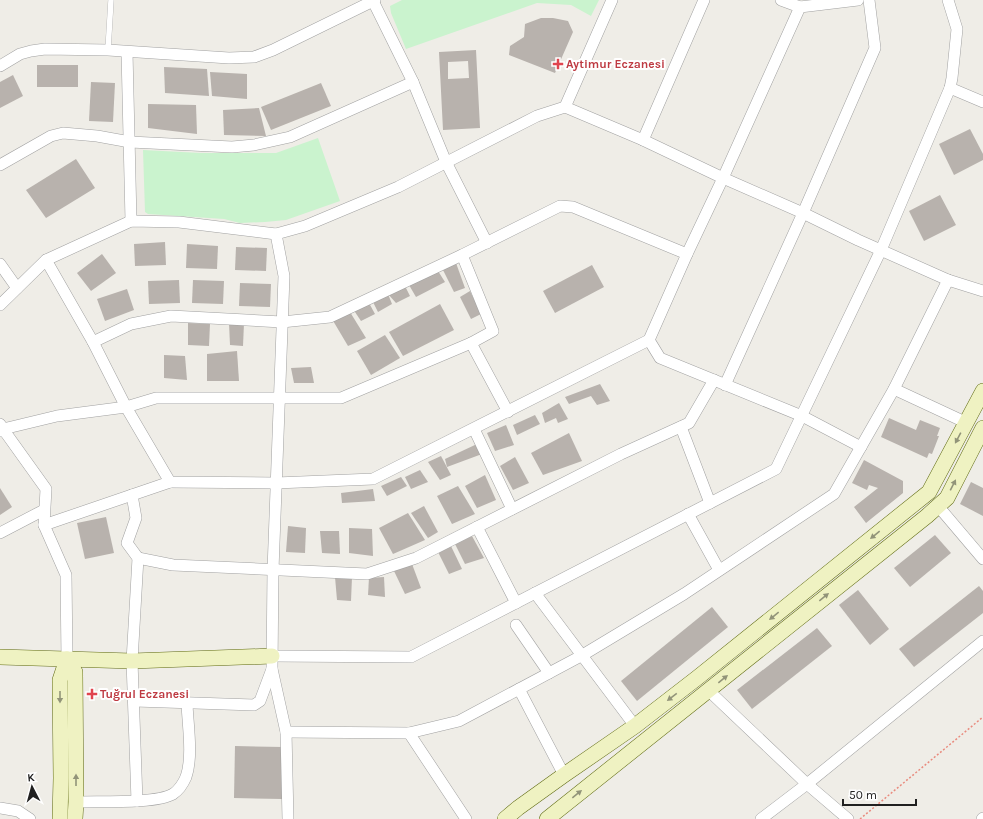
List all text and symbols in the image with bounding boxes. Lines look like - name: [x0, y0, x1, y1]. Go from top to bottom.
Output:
- place label: Aytimur Eczanesi: [566, 57, 665, 71]
- marker: Aytimur Eczanesi: [553, 59, 563, 69]
- one-way arrow: [955, 432, 962, 444]
- one-way arrow: [950, 479, 957, 491]
- one-way arrow: [870, 531, 881, 539]
- one-way arrow: [819, 593, 830, 601]
- one-way arrow: [769, 612, 780, 621]
- one-way arrow: [718, 675, 729, 683]
- place label: Tuğrul Eczanesi: [100, 687, 189, 701]
- marker: Tuğrul Eczanesi: [87, 689, 97, 699]
- one-way arrow: [57, 691, 63, 704]
- one-way arrow: [667, 693, 678, 701]
- north arrow: [12, 767, 52, 807]
- text: K: [27, 771, 36, 784]
- one-way arrow: [73, 773, 79, 786]
- scale bar: [843, 781, 916, 807]
- text: 50 m: [849, 788, 877, 802]
- one-way arrow: [572, 790, 583, 799]

